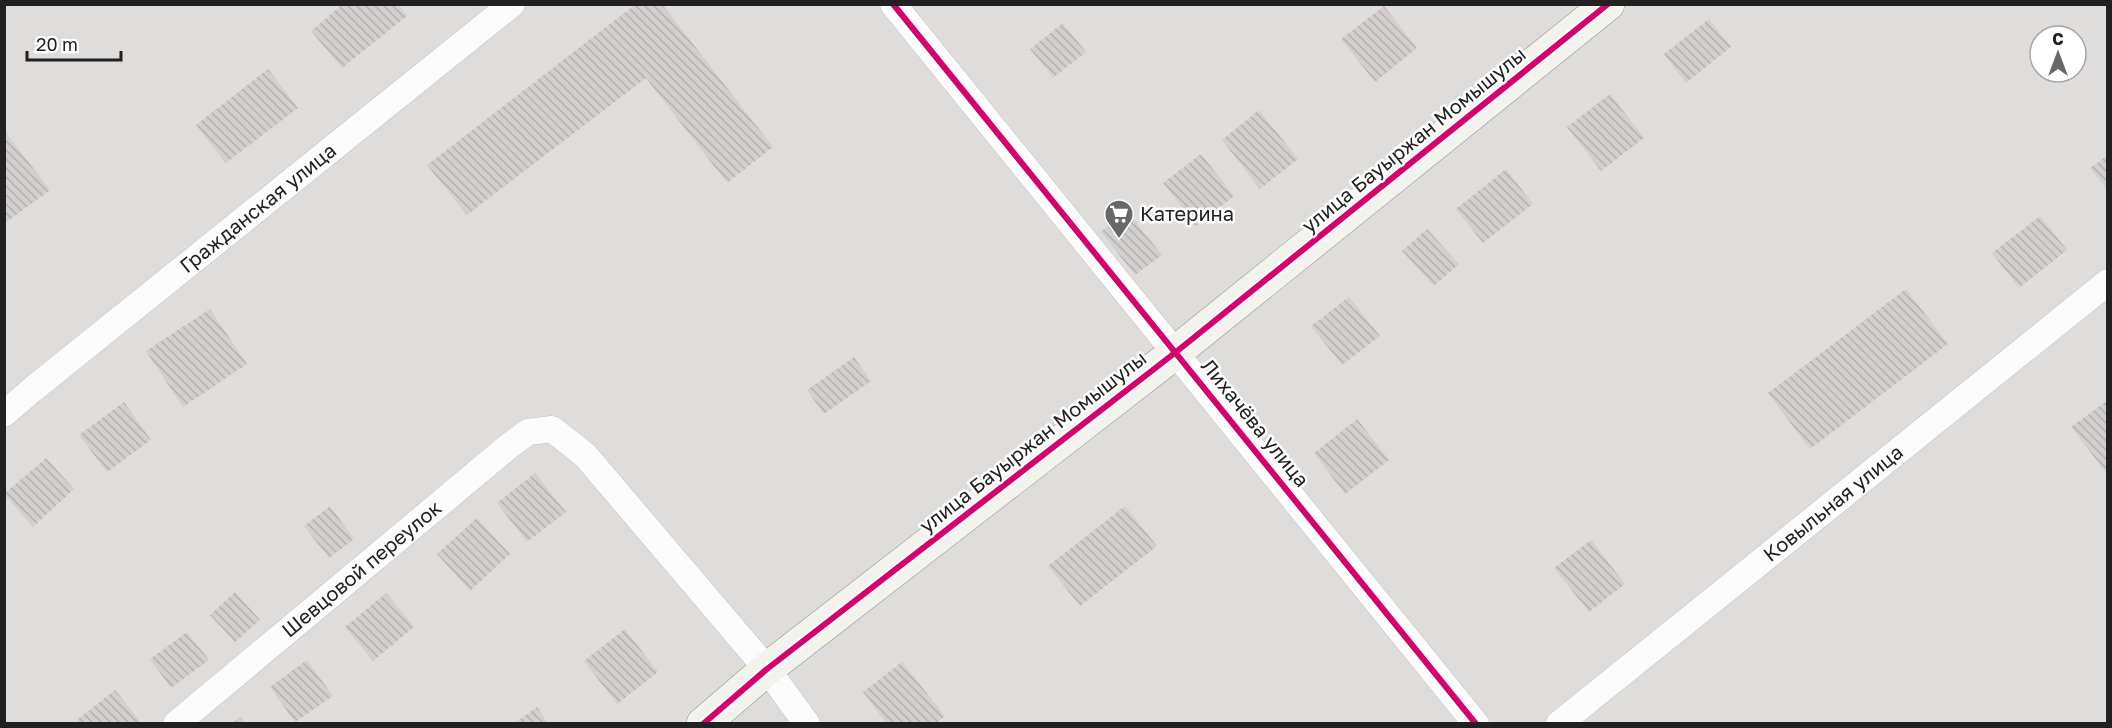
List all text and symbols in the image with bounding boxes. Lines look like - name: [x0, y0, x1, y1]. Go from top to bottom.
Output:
- scale bar: [27, 24, 122, 62]
- north arrow: [2028, 24, 2088, 84]
- text: С: [2052, 29, 2064, 49]
- text: 20 m: [36, 33, 78, 55]
- street label: улица Бауыржан Момышулы: [1297, 41, 1530, 237]
- street label: Гражданская улица: [175, 137, 340, 277]
- supermarket icon: Катерина: [1103, 198, 1135, 240]
- place label: Катерина: [1140, 201, 1234, 225]
- street label: улица Бауыржан Момышулы: [914, 345, 1151, 537]
- street label: Лихачёва улица: [1197, 354, 1315, 491]
- street label: Ковыльная улица: [1758, 439, 1907, 566]
- street label: Шевцовой переулок: [277, 495, 446, 642]

